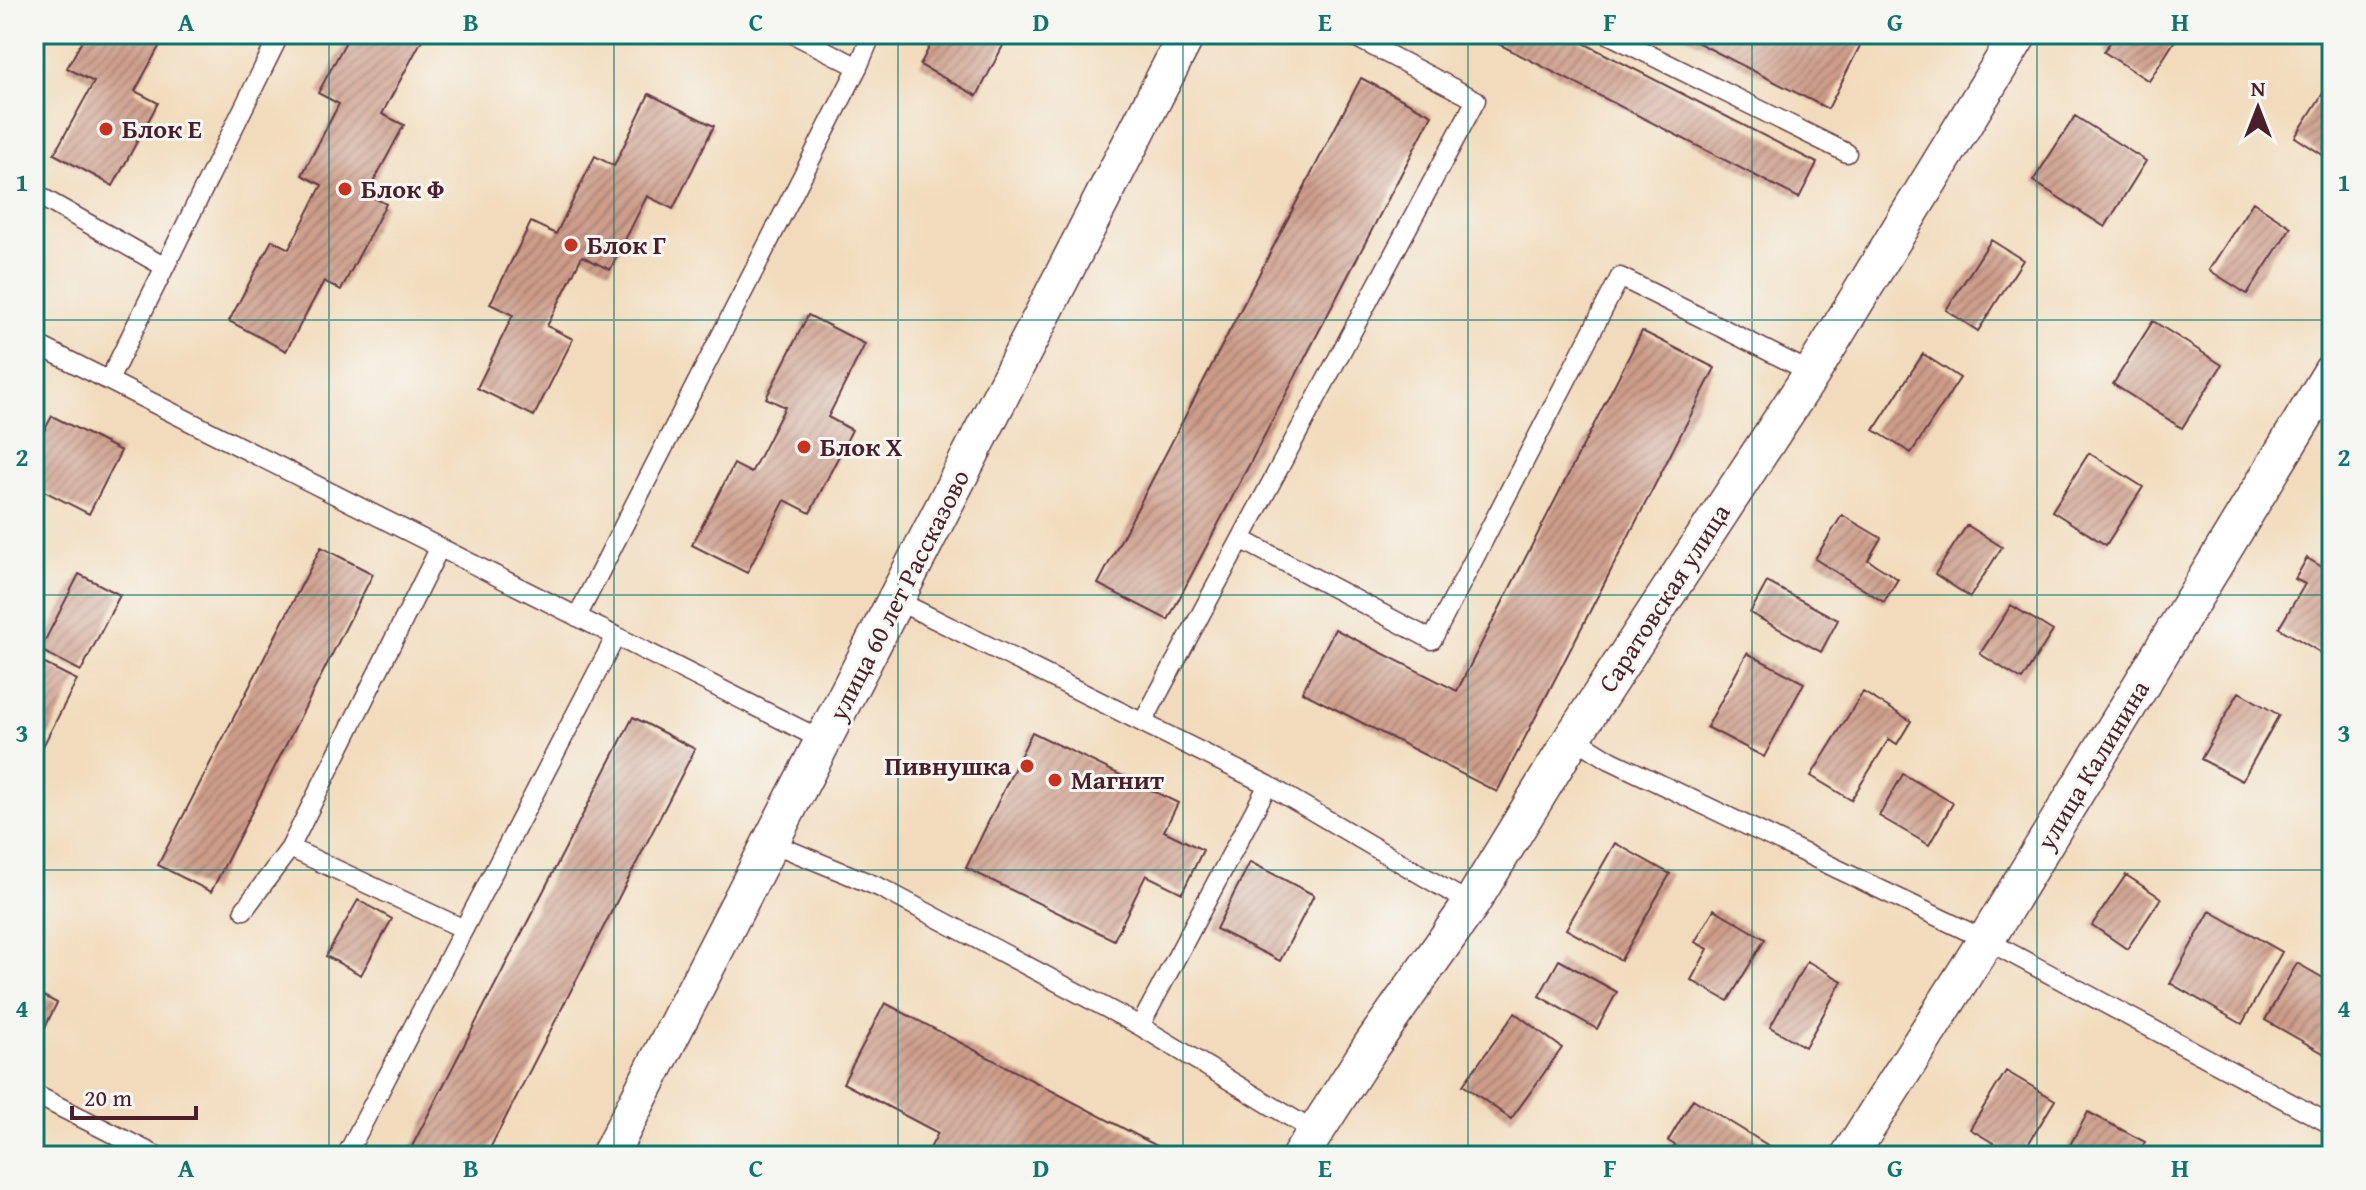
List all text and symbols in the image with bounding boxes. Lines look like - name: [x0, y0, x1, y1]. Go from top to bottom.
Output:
- text: A: [178, 2, 195, 41]
- text: B: [463, 2, 479, 41]
- text: C: [749, 2, 763, 41]
- text: D: [1033, 2, 1049, 41]
- text: E: [1318, 2, 1332, 41]
- text: F: [1603, 2, 1617, 41]
- text: G: [1887, 2, 1903, 41]
- text: H: [2171, 2, 2189, 41]
- north arrow: [2218, 68, 2298, 148]
- text: N: [2251, 72, 2266, 104]
- place label: Блок Е: [122, 109, 202, 148]
- marker: Блок Е: [97, 120, 115, 138]
- text: 1: [15, 162, 29, 201]
- text: 1: [2337, 162, 2351, 201]
- place label: Блок Ф: [361, 169, 445, 208]
- marker: Блок Ф: [336, 180, 354, 198]
- place label: Блок Г: [587, 225, 666, 264]
- marker: Блок Г: [562, 236, 580, 254]
- place label: Блок Х: [820, 427, 903, 466]
- text: 2: [15, 437, 29, 476]
- text: 2: [2337, 437, 2351, 476]
- marker: Блок Х: [795, 438, 813, 456]
- street label: улица 60 лет Рассказово: [818, 462, 979, 728]
- street label: Саратовская улица: [1588, 495, 1740, 700]
- street label: улица Калинина: [2026, 672, 2159, 858]
- text: 3: [15, 713, 29, 752]
- text: 3: [2337, 713, 2351, 752]
- place label: Пивнушка: [884, 746, 1012, 785]
- marker: Пивнушка: [1018, 757, 1036, 775]
- place label: Магнит: [1071, 760, 1164, 799]
- marker: Магнит: [1046, 771, 1064, 789]
- text: 4: [15, 988, 29, 1027]
- text: 4: [2337, 988, 2351, 1027]
- scale bar: [72, 1070, 196, 1120]
- text: 20 m: [84, 1080, 132, 1115]
- text: A: [178, 1148, 195, 1187]
- text: B: [463, 1148, 479, 1187]
- text: C: [749, 1148, 763, 1187]
- text: D: [1033, 1148, 1049, 1187]
- text: E: [1318, 1148, 1332, 1187]
- text: F: [1603, 1148, 1617, 1187]
- text: G: [1887, 1148, 1903, 1187]
- text: H: [2171, 1148, 2189, 1187]

